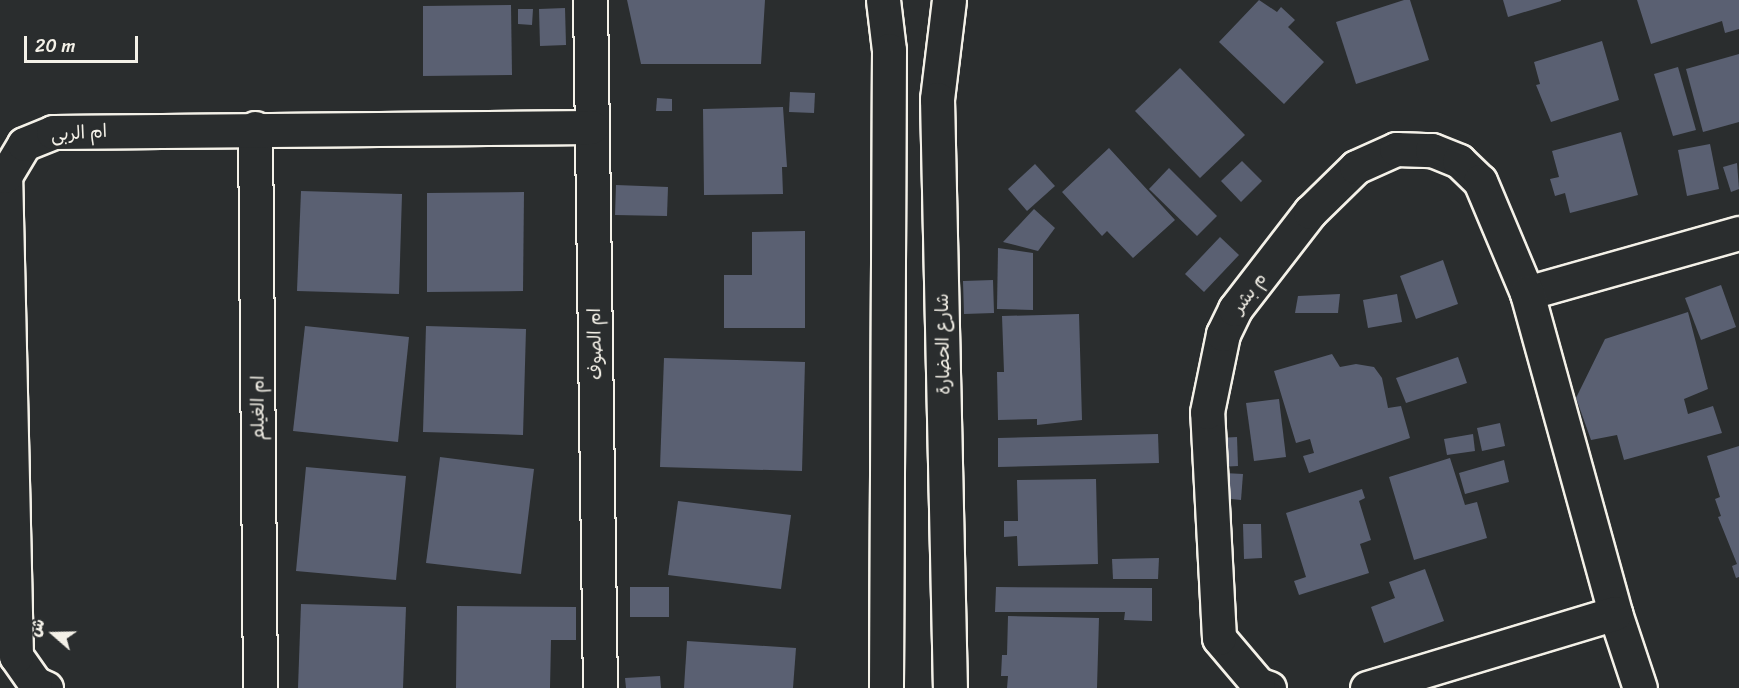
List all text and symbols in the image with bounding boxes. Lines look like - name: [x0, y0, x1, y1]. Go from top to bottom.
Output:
- scale bar: [27, 24, 141, 62]
- text: 20 m: [35, 30, 75, 62]
- street label: ام الربى: [50, 120, 108, 146]
- street label: م بشر: [1227, 268, 1271, 318]
- street label: شارع الحضارة: [931, 293, 955, 395]
- street label: ام الصوف: [584, 308, 606, 380]
- street label: ام الغيلم: [247, 376, 269, 440]
- north arrow: [24, 604, 84, 664]
- text: ش: [20, 614, 53, 641]

